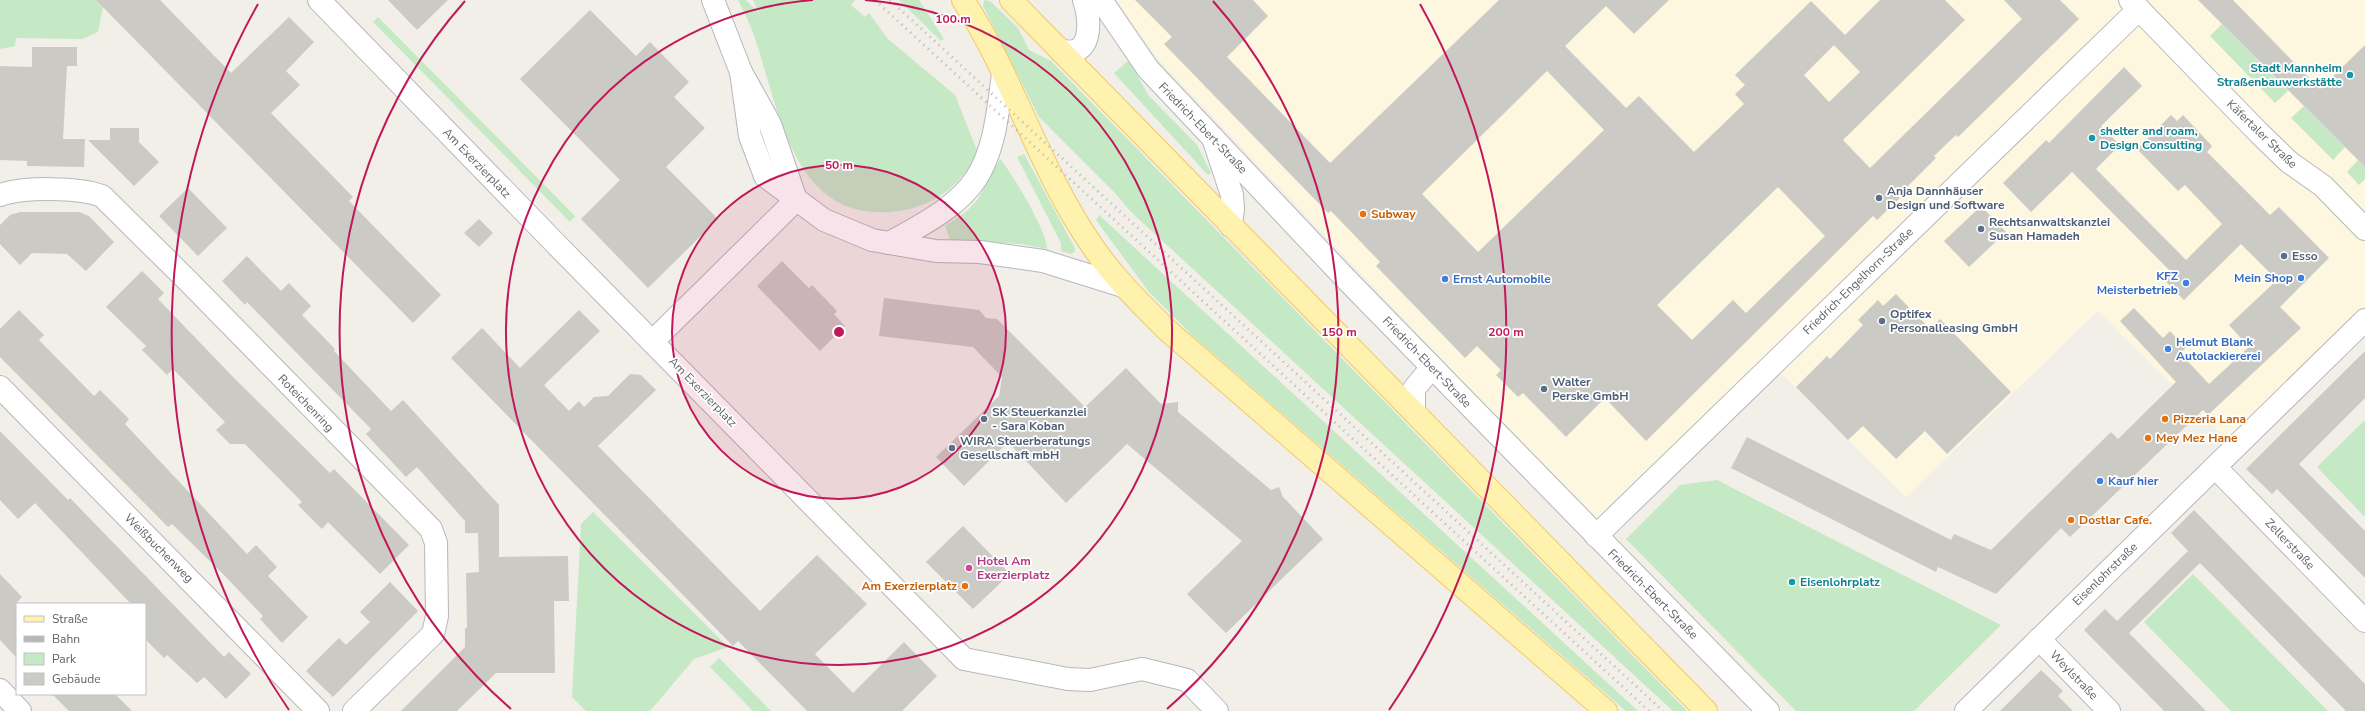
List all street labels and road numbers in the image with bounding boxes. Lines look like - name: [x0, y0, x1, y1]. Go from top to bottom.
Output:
- street label: Friedrich-Ebert-Straße: [1155, 79, 1251, 177]
- street label: Käfertaler Straße: [2223, 96, 2301, 172]
- street label: Am Exerzierplatz: [439, 124, 515, 202]
- street label: Friedrich-Engelhorn-Straße: [1799, 224, 1917, 338]
- street label: Friedrich-Ebert-Straße: [1379, 313, 1475, 411]
- street label: Am Exerzierplatz: [665, 353, 741, 431]
- street label: Roteichenring: [274, 371, 338, 435]
- street label: Weißbuchenweg: [121, 510, 197, 586]
- street label: Zellerstraße: [2262, 515, 2318, 573]
- street label: Eisenlohrstraße: [2069, 539, 2141, 609]
- street label: Friedrich-Ebert-Straße: [1604, 545, 1702, 643]
- street label: Weylstraße: [2046, 647, 2102, 703]

